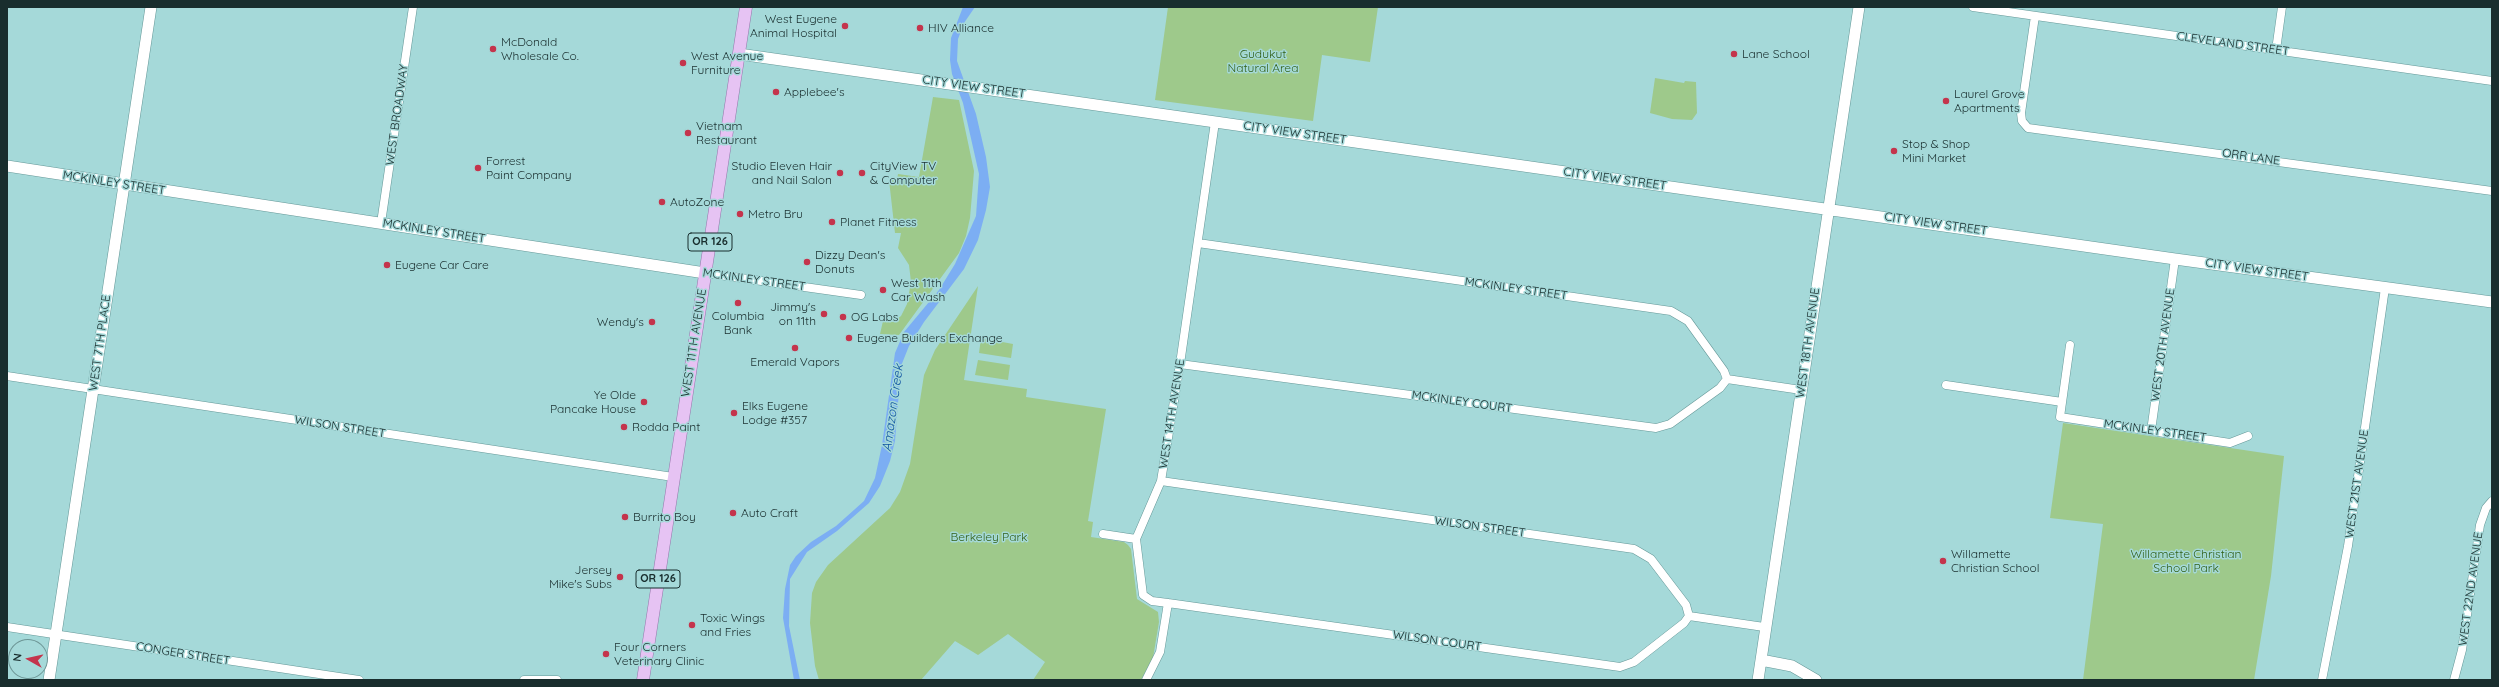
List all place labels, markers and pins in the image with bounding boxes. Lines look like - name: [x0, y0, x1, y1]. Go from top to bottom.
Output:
- place label: West Eugene Animal Hospital: [750, 12, 837, 40]
- marker: West Eugene Animal Hospital: [840, 21, 850, 31]
- place label: HIV Alliance: [928, 21, 994, 35]
- marker: HIV Alliance: [915, 23, 925, 33]
- place label: McDonald Wholesale Co.: [501, 35, 579, 63]
- marker: McDonald Wholesale Co.: [488, 44, 498, 54]
- place label: Lane School: [1742, 47, 1810, 61]
- place label: West Avenue Furniture: [691, 49, 763, 77]
- marker: Lane School: [1729, 49, 1739, 59]
- marker: West Avenue Furniture: [678, 58, 688, 68]
- place label: Applebee's: [784, 85, 845, 99]
- marker: Applebee's: [771, 87, 781, 97]
- place label: Laurel Grove Apartments: [1954, 87, 2024, 115]
- marker: Laurel Grove Apartments: [1941, 96, 1951, 106]
- place label: Vietnam Restaurant: [696, 119, 757, 147]
- marker: Vietnam Restaurant: [683, 128, 693, 138]
- place label: Stop & Shop Mini Market: [1902, 137, 1970, 165]
- marker: Stop & Shop Mini Market: [1889, 146, 1899, 156]
- place label: Forrest Paint Company: [486, 154, 571, 182]
- place label: Studio Eleven Hair and Nail Salon: [731, 159, 832, 187]
- place label: CityView TV & Computer: [870, 159, 937, 187]
- marker: Forrest Paint Company: [473, 163, 483, 173]
- marker: Studio Eleven Hair and Nail Salon: [835, 168, 845, 178]
- marker: CityView TV & Computer: [857, 168, 867, 178]
- place label: AutoZone: [670, 195, 724, 209]
- marker: AutoZone: [657, 197, 667, 207]
- place label: Metro Bru: [748, 207, 803, 221]
- marker: Metro Bru: [735, 209, 745, 219]
- place label: Planet Fitness: [840, 215, 917, 229]
- marker: Planet Fitness: [827, 217, 837, 227]
- place label: Dizzy Dean's Donuts: [815, 248, 885, 276]
- marker: Dizzy Dean's Donuts: [802, 257, 812, 267]
- place label: Eugene Car Care: [395, 258, 489, 272]
- marker: Eugene Car Care: [382, 260, 392, 270]
- place label: West 11th Car Wash: [891, 276, 945, 304]
- marker: West 11th Car Wash: [878, 285, 888, 295]
- marker: Columbia Bank: [733, 298, 743, 308]
- place label: Jimmy's on 11th: [770, 300, 816, 328]
- place label: Columbia Bank: [712, 309, 764, 337]
- marker: Jimmy's on 11th: [819, 309, 829, 319]
- place label: OG Labs: [851, 310, 898, 324]
- marker: OG Labs: [838, 312, 848, 322]
- place label: Wendy's: [597, 315, 644, 329]
- marker: Wendy's: [647, 317, 657, 327]
- place label: Eugene Builders Exchange: [857, 331, 1003, 345]
- marker: Eugene Builders Exchange: [844, 333, 854, 343]
- marker: Emerald Vapors: [790, 343, 800, 353]
- place label: Emerald Vapors: [750, 355, 840, 369]
- place label: Ye Olde Pancake House: [550, 388, 636, 416]
- marker: Ye Olde Pancake House: [639, 397, 649, 407]
- place label: Elks Eugene Lodge #357: [742, 399, 808, 427]
- marker: Elks Eugene Lodge #357: [729, 408, 739, 418]
- place label: Rodda Paint: [632, 420, 700, 434]
- marker: Rodda Paint: [619, 422, 629, 432]
- place label: Auto Craft: [741, 506, 798, 520]
- marker: Auto Craft: [728, 508, 738, 518]
- place label: Burrito Boy: [633, 510, 696, 524]
- marker: Burrito Boy: [620, 512, 630, 522]
- place label: Willamette Christian School: [1951, 547, 2040, 575]
- marker: Willamette Christian School: [1938, 556, 1948, 566]
- place label: Jersey Mike's Subs: [549, 563, 612, 591]
- marker: Jersey Mike's Subs: [615, 572, 625, 582]
- place label: Toxic Wings and Fries: [700, 611, 765, 639]
- marker: Toxic Wings and Fries: [687, 620, 697, 630]
- place label: Four Corners Veterinary Clinic: [614, 640, 704, 668]
- marker: Four Corners Veterinary Clinic: [601, 649, 611, 659]

